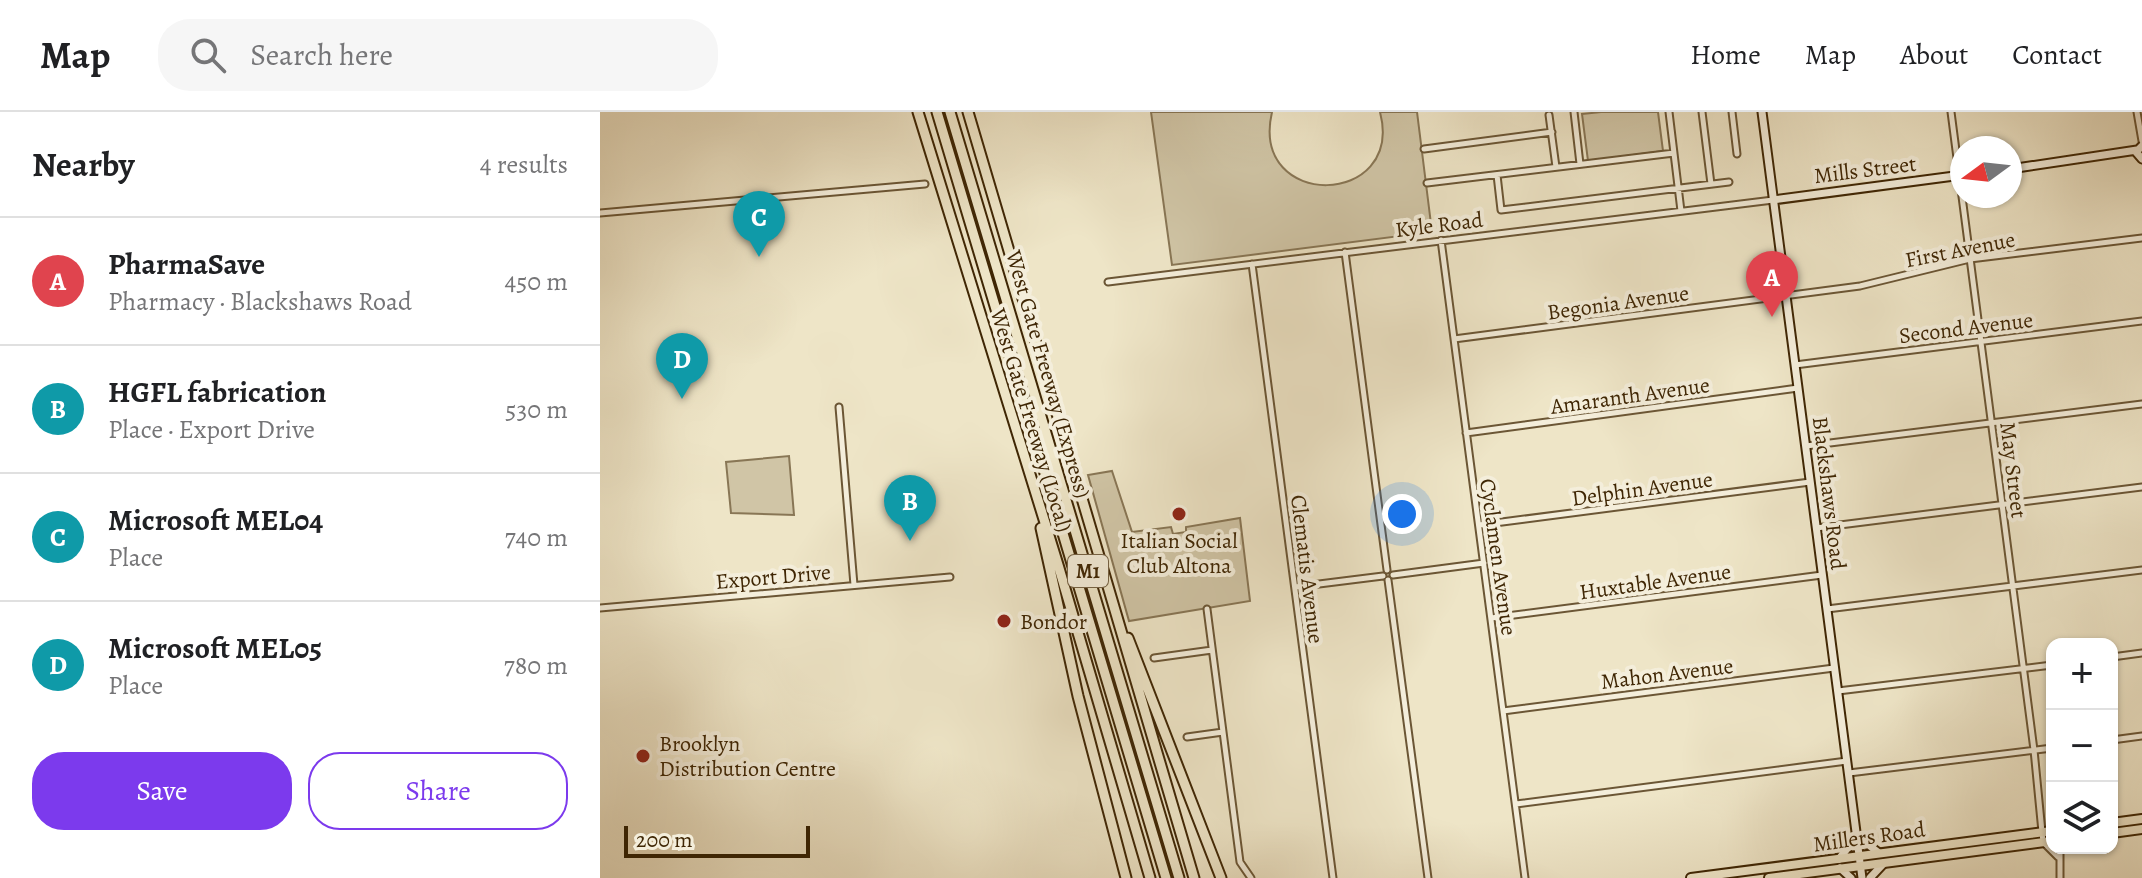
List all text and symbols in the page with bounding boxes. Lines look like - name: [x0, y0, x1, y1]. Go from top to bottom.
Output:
- search box: [158, 19, 718, 91]
- text: Map: [40, 29, 110, 81]
- icon: search: [186, 33, 230, 77]
- text: Search here: [250, 35, 393, 75]
- text: Home: [1690, 36, 1761, 74]
- text: Map: [1805, 36, 1856, 74]
- text: About: [1900, 36, 1968, 74]
- text: Contact: [2012, 36, 2102, 74]
- north arrow: [1950, 136, 2022, 208]
- text: Nearby: [32, 141, 135, 188]
- text: 4 results: [480, 147, 568, 182]
- street label: Mills Street: [1812, 149, 1918, 191]
- pin: C: [733, 191, 785, 257]
- street label: Kyle Road: [1393, 205, 1485, 245]
- street label: First Avenue: [1903, 225, 2018, 275]
- text: PharmaSave: [108, 244, 265, 284]
- street label: West Gate Freeway (Express): [998, 246, 1098, 502]
- pin: A: [1746, 251, 1798, 317]
- text: A: [50, 264, 66, 299]
- text: 450 m: [504, 264, 568, 299]
- street label: Begonia Avenue: [1545, 278, 1691, 328]
- text: Pharmacy · Blackshaws Road: [108, 284, 412, 319]
- street label: West Gate Freeway (Local): [982, 304, 1079, 536]
- street label: Second Avenue: [1897, 305, 2035, 351]
- pin: D: [656, 333, 708, 399]
- street label: Amaranth Avenue: [1548, 370, 1712, 422]
- text: HGFL fabrication: [108, 372, 326, 412]
- text: B: [50, 392, 66, 427]
- text: 530 m: [505, 392, 568, 427]
- text: Place · Export Drive: [108, 412, 315, 447]
- street label: Blackshaws Road: [1805, 415, 1853, 572]
- street label: May Street: [1992, 420, 2034, 520]
- street label: Delphin Avenue: [1570, 464, 1715, 514]
- pin: B: [884, 475, 936, 541]
- street label: Cyclamen Avenue: [1472, 477, 1524, 637]
- street label: Clematis Avenue: [1283, 493, 1331, 645]
- your location: [1382, 494, 1422, 534]
- text: Microsoft MEL04: [108, 500, 323, 540]
- marker: Italian Social Club Altona: [1170, 505, 1188, 523]
- text: C: [50, 520, 66, 555]
- text: 740 m: [505, 520, 568, 555]
- place label: Italian Social Club Altona: [1120, 526, 1238, 581]
- text: Place: [108, 540, 163, 575]
- road number: M1: [1068, 555, 1108, 587]
- street label: Export Drive: [714, 557, 832, 597]
- street label: Huxtable Avenue: [1577, 557, 1733, 607]
- place label: Bondor: [1020, 607, 1087, 637]
- marker: Bondor: [995, 612, 1013, 630]
- text: Microsoft MEL05: [108, 628, 322, 668]
- map controls: [2046, 638, 2118, 854]
- button: +: [2046, 638, 2118, 710]
- text: D: [49, 648, 67, 683]
- text: 780 m: [504, 648, 568, 683]
- street label: Mahon Avenue: [1599, 651, 1735, 697]
- text: Place: [108, 668, 163, 703]
- button: −: [2046, 710, 2118, 782]
- place label: Brooklyn Distribution Centre: [659, 729, 836, 784]
- marker: Brooklyn Distribution Centre: [634, 747, 652, 765]
- button: Save: [32, 752, 292, 830]
- button: Share: [308, 752, 568, 830]
- button: layers: [2046, 782, 2118, 854]
- street label: Millers Road: [1811, 814, 1927, 860]
- scale bar: [624, 822, 810, 858]
- text: 200 m: [636, 825, 693, 855]

